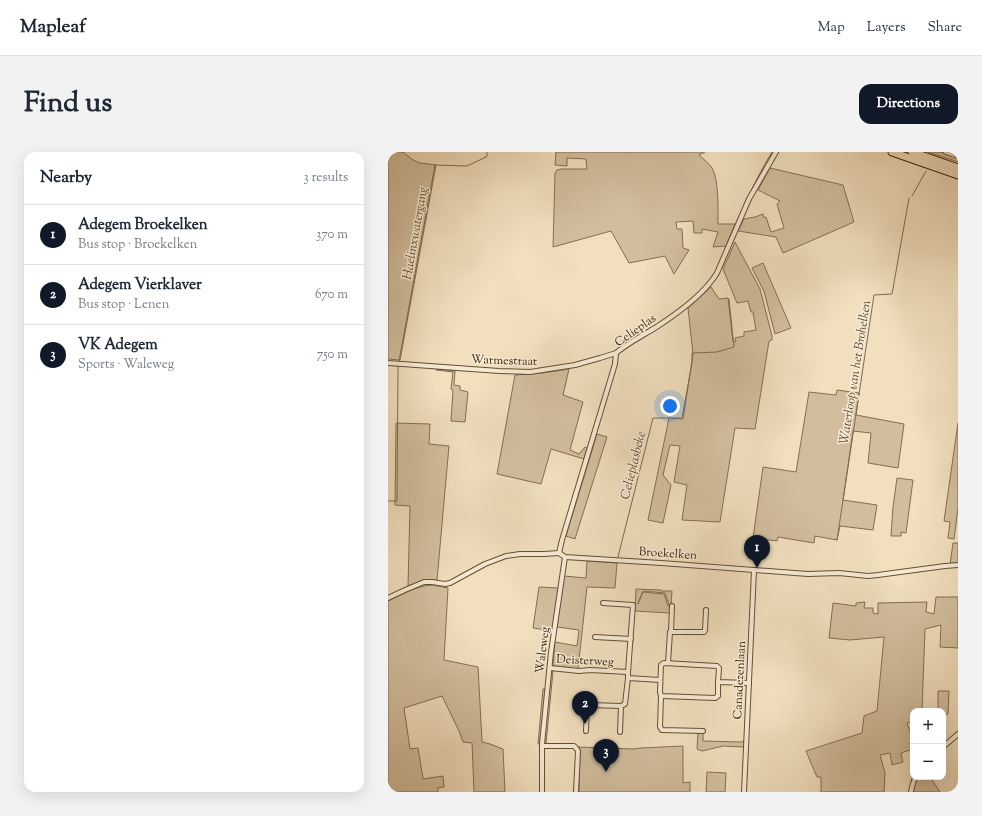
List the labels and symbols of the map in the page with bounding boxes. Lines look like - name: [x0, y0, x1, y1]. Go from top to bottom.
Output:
- water label: Haelinxwatergang: [399, 185, 433, 281]
- water label: Waterloop van het Brohelken: [836, 299, 876, 446]
- street label: Celieplas: [611, 310, 660, 352]
- street label: Warmestraat: [471, 351, 537, 371]
- your location: [660, 396, 680, 416]
- water label: Celieplasbeke: [617, 430, 651, 501]
- pin: 1: [744, 535, 770, 568]
- street label: Broekelken: [638, 543, 698, 565]
- street label: Waleweg: [531, 626, 555, 674]
- street label: Canadezenlaan: [729, 640, 751, 720]
- street label: Deisterweg: [556, 651, 614, 671]
- pin: 2: [572, 691, 598, 724]
- pin: 3: [593, 739, 619, 772]

